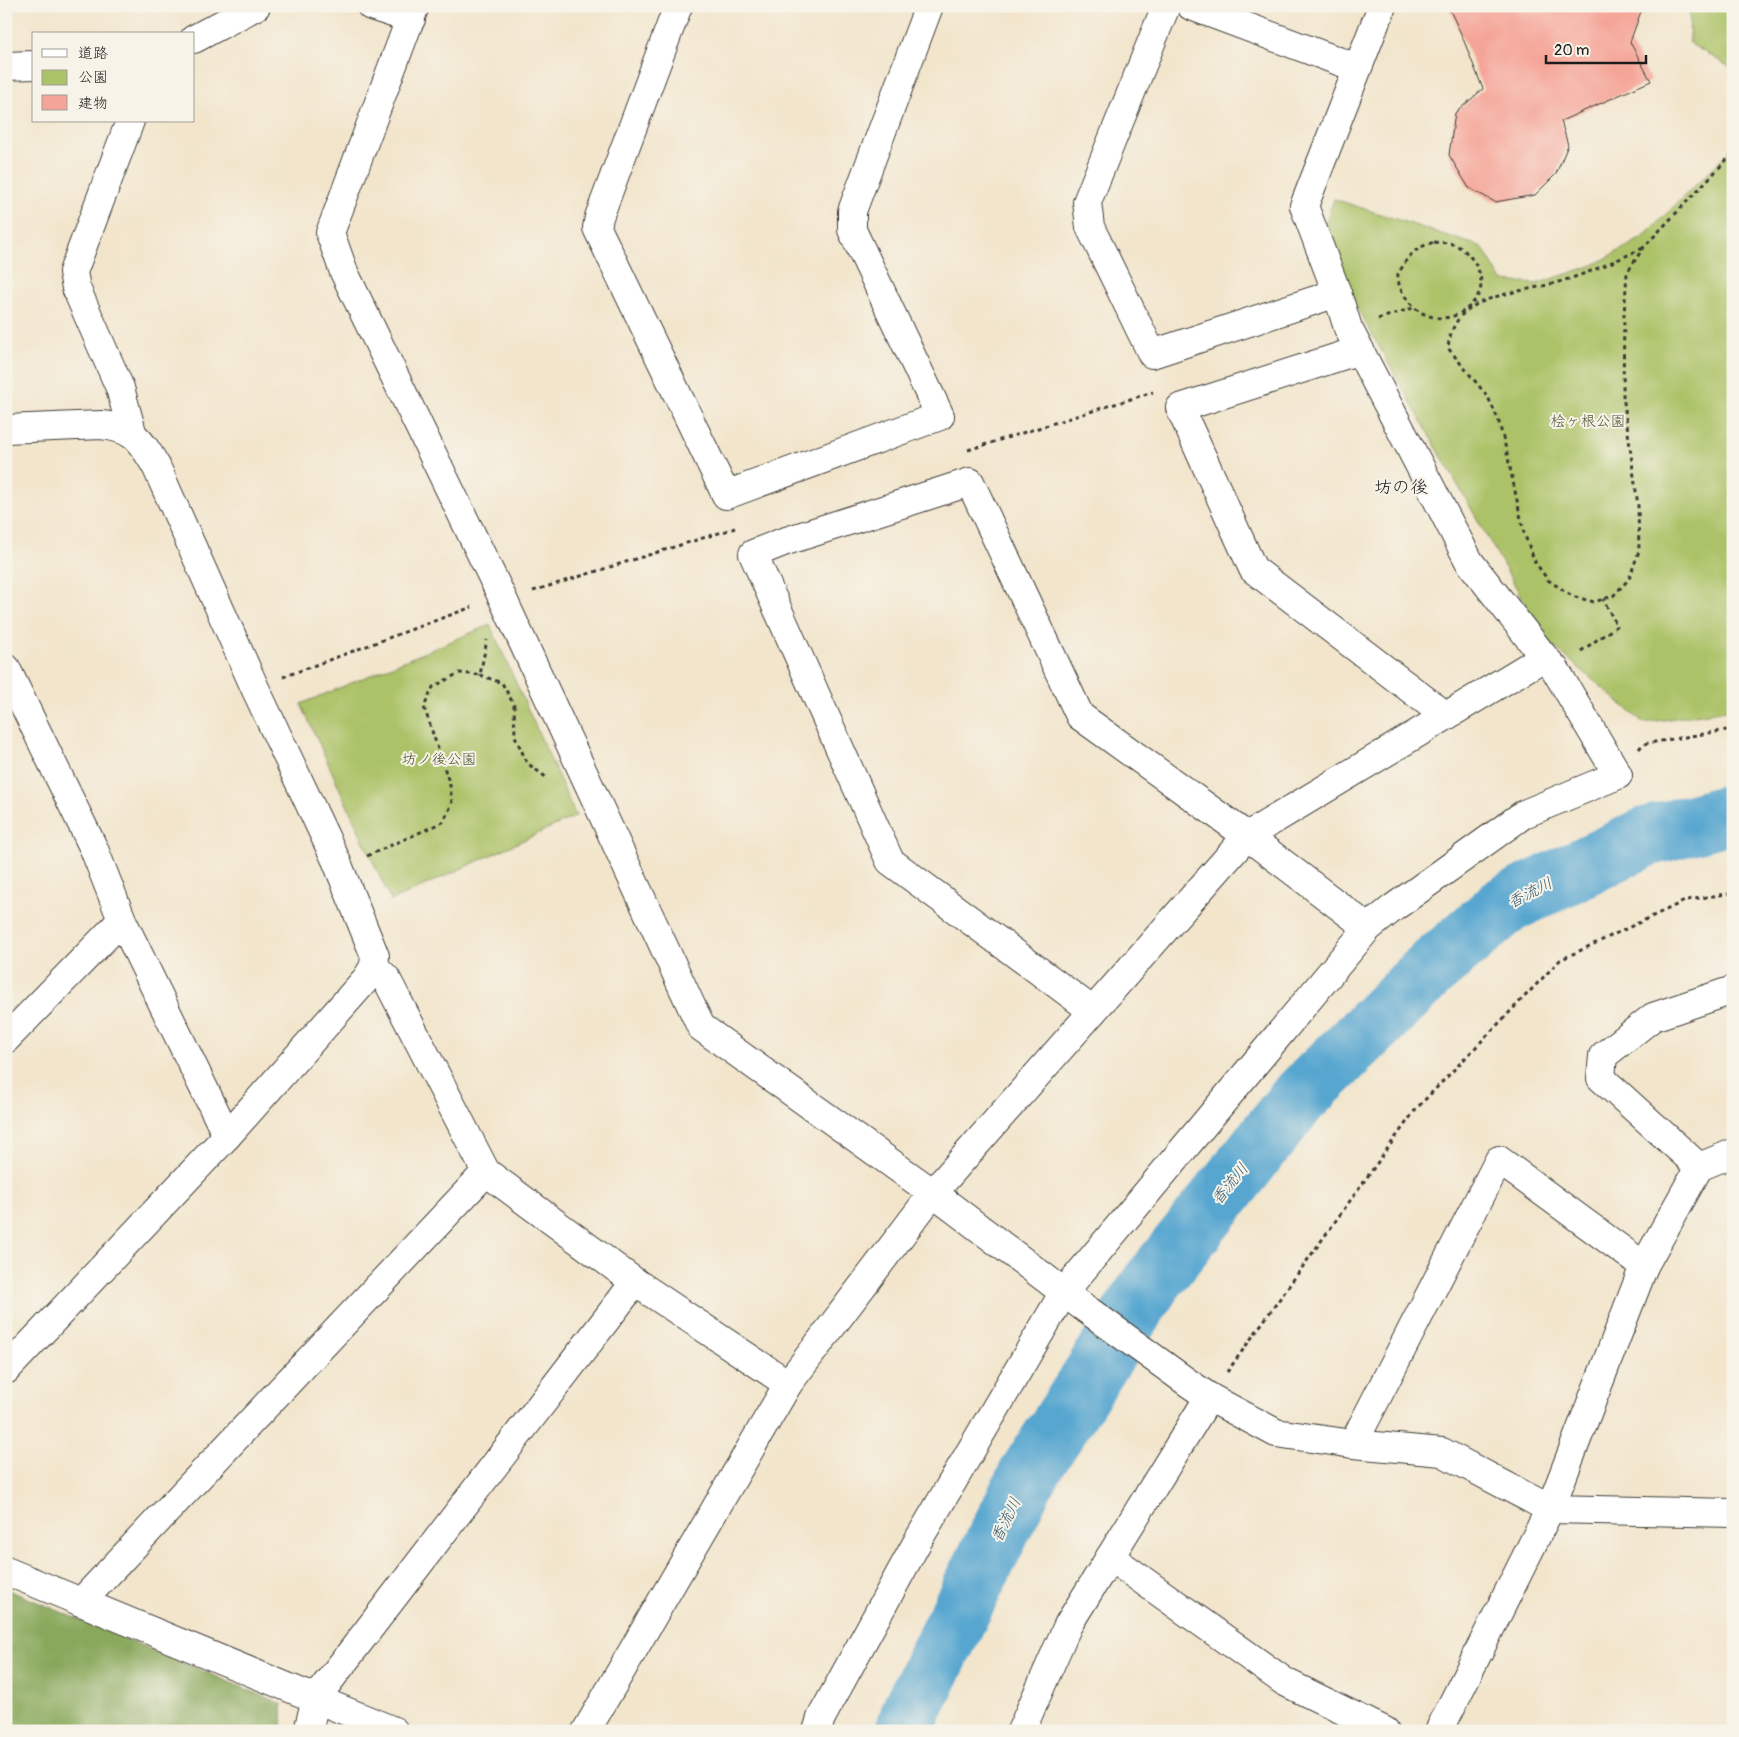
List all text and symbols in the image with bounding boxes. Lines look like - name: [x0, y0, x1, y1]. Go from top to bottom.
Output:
- legend: [32, 32, 195, 122]
- scale bar: [1546, 32, 1646, 64]
- text: 20 m: [1554, 41, 1589, 60]
- text: 道路: [78, 44, 108, 63]
- text: 公園: [78, 68, 108, 87]
- text: 建物: [78, 94, 108, 113]
- park label: 桧ヶ根公園: [1550, 412, 1626, 431]
- district label: 坊の後: [1374, 476, 1428, 499]
- park label: 坊ノ後公園: [401, 750, 477, 769]
- water label: 香流川: [1504, 873, 1556, 913]
- water label: 香流川: [1207, 1159, 1253, 1209]
- water label: 香流川: [986, 1494, 1026, 1546]

